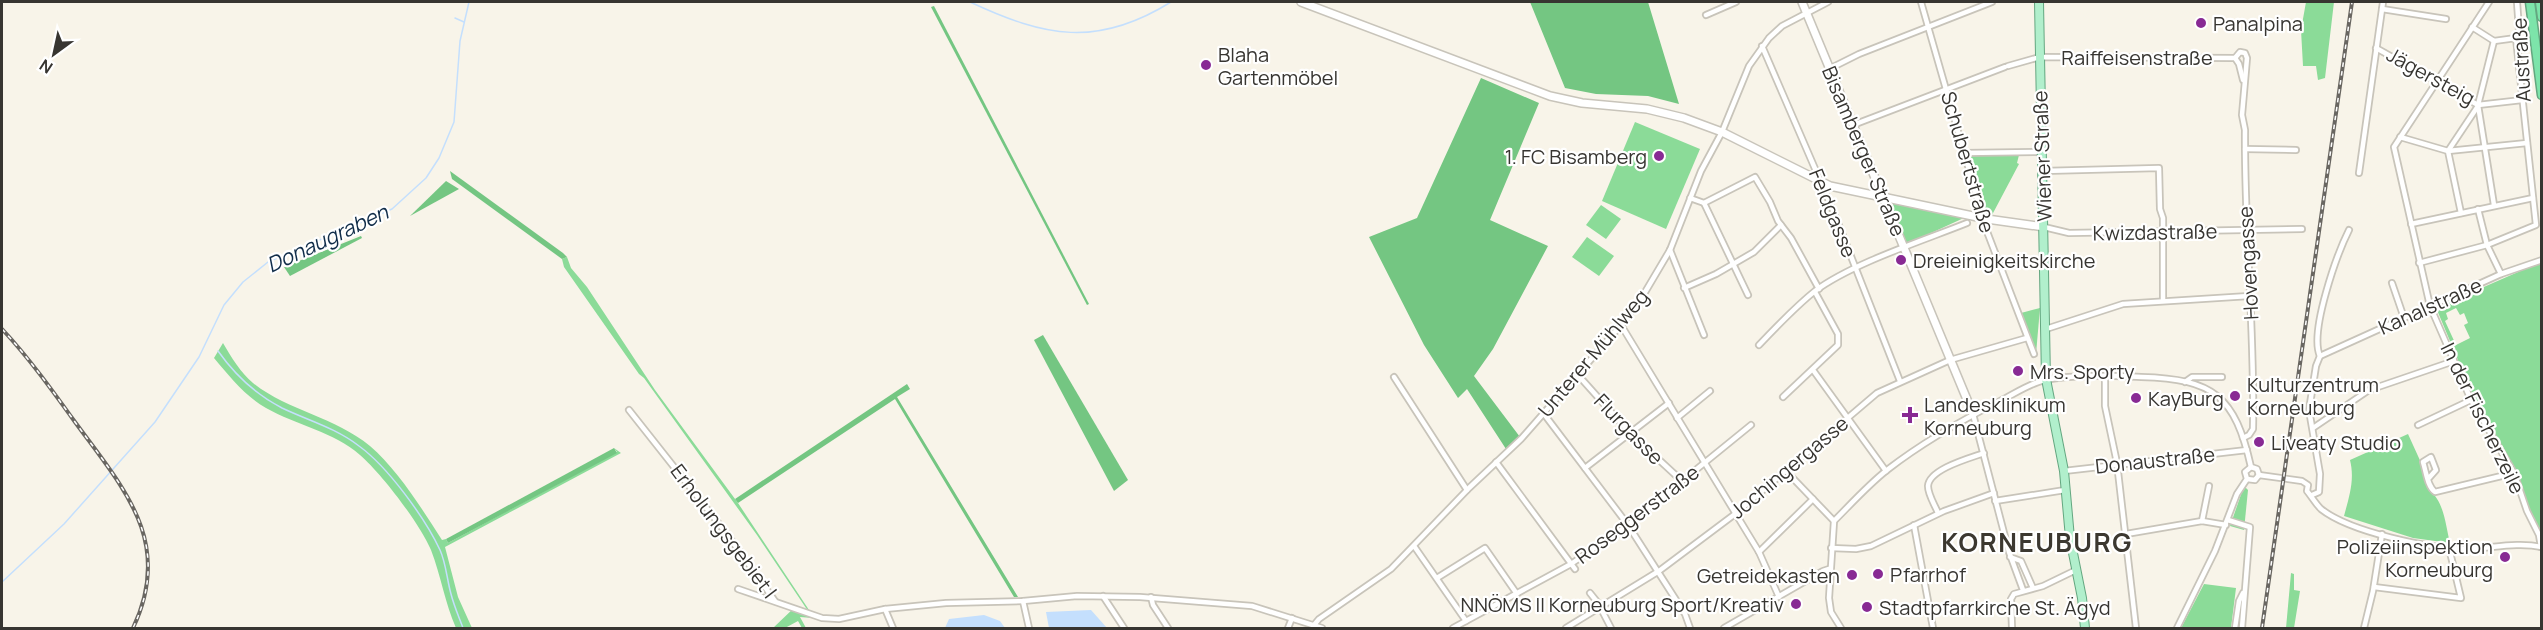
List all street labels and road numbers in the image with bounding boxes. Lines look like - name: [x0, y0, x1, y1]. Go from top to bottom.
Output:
- street label: Austraße: [2505, 17, 2537, 103]
- street label: Jägersteig: [2382, 41, 2480, 111]
- street label: Raiffeisenstraße: [2061, 44, 2213, 71]
- street label: Bisamberger Straße: [1816, 62, 1912, 240]
- street label: Schubertstraße: [1935, 88, 2001, 236]
- street label: Wiener Straße: [2026, 90, 2058, 222]
- street label: Feldgasse: [1803, 165, 1863, 261]
- street label: Hovengasse: [2232, 205, 2264, 321]
- street label: Kwizdastraße: [2092, 217, 2218, 247]
- street label: Kanalstraße: [2374, 271, 2486, 341]
- street label: Unterer Mühlweg: [1532, 283, 1654, 423]
- street label: In der Fischerzeile: [2435, 338, 2531, 498]
- street label: Flurgasse: [1588, 388, 1670, 470]
- street label: Jochingergasse: [1724, 410, 1854, 524]
- street label: Donaustraße: [2094, 440, 2216, 480]
- street label: Erholungsgebiet I: [665, 458, 783, 604]
- street label: Roseggerstraße: [1569, 458, 1705, 570]

